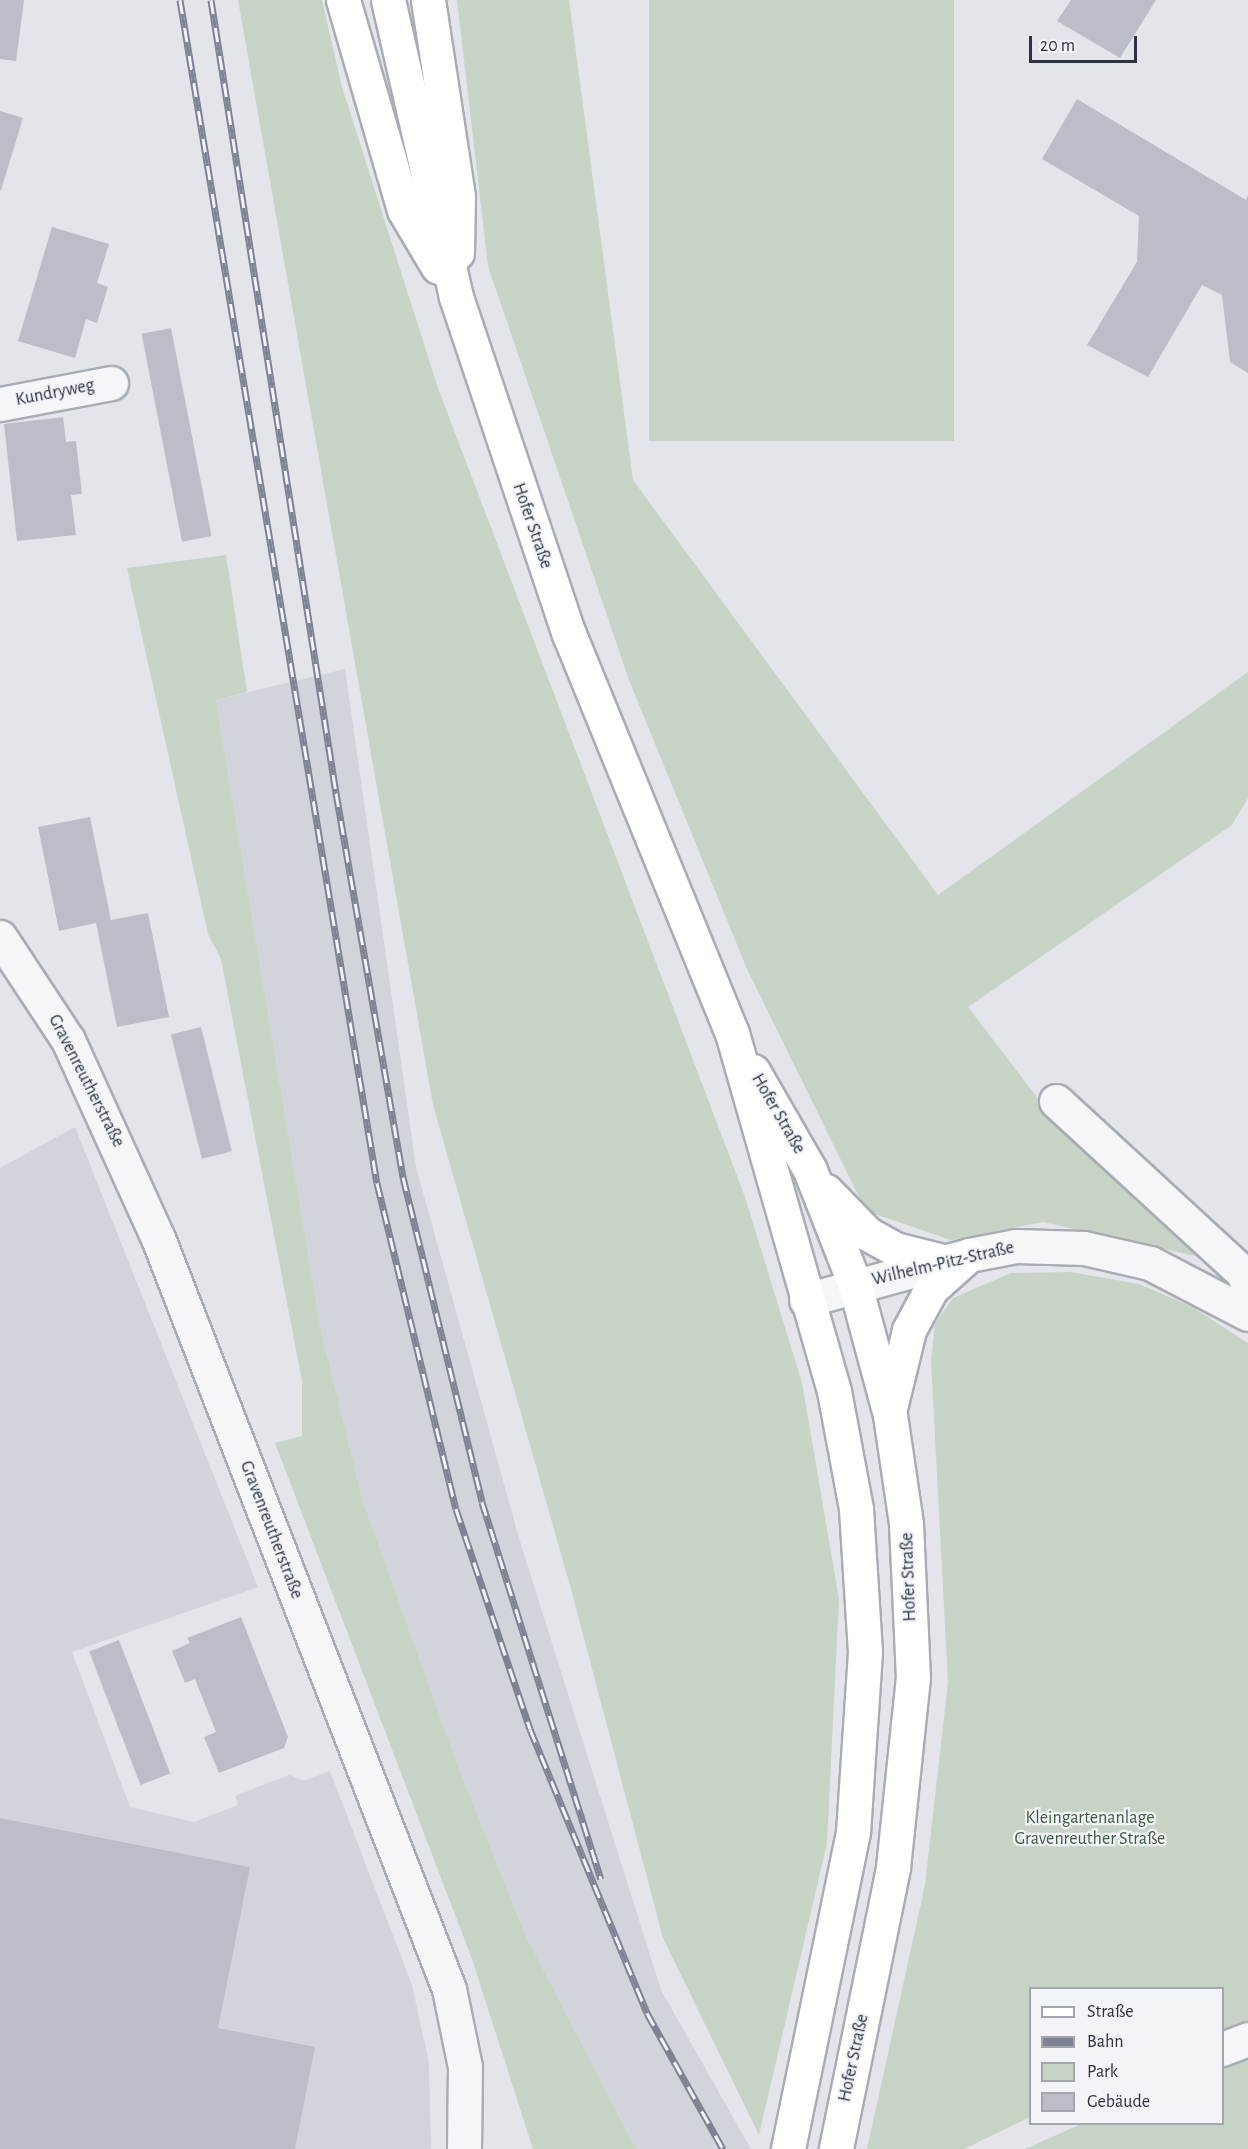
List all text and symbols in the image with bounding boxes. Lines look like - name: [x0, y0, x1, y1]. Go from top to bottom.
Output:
- scale bar: [1032, 24, 1140, 62]
- text: 20 m: [1040, 37, 1075, 55]
- street label: Kundryweg: [14, 375, 96, 411]
- street label: Hofer Straße: [507, 480, 557, 572]
- street label: Gravenreutherstraße: [43, 1011, 129, 1151]
- street label: Hofer Straße: [746, 1070, 810, 1158]
- street label: Wilhelm-Pitz-Straße: [870, 1237, 1016, 1291]
- street label: Gravenreutherstraße: [235, 1458, 307, 1602]
- street label: Hofer Straße: [897, 1532, 921, 1622]
- park label: Kleingartenanlage Gravenreuther Straße: [1015, 1808, 1165, 1850]
- legend: [1029, 1987, 1224, 2125]
- text: Straße: [1087, 2003, 1133, 2021]
- street label: Hofer Straße: [834, 2012, 874, 2104]
- text: Bahn: [1087, 2033, 1123, 2051]
- text: Park: [1087, 2063, 1118, 2081]
- text: Gebäude: [1087, 2093, 1150, 2111]

